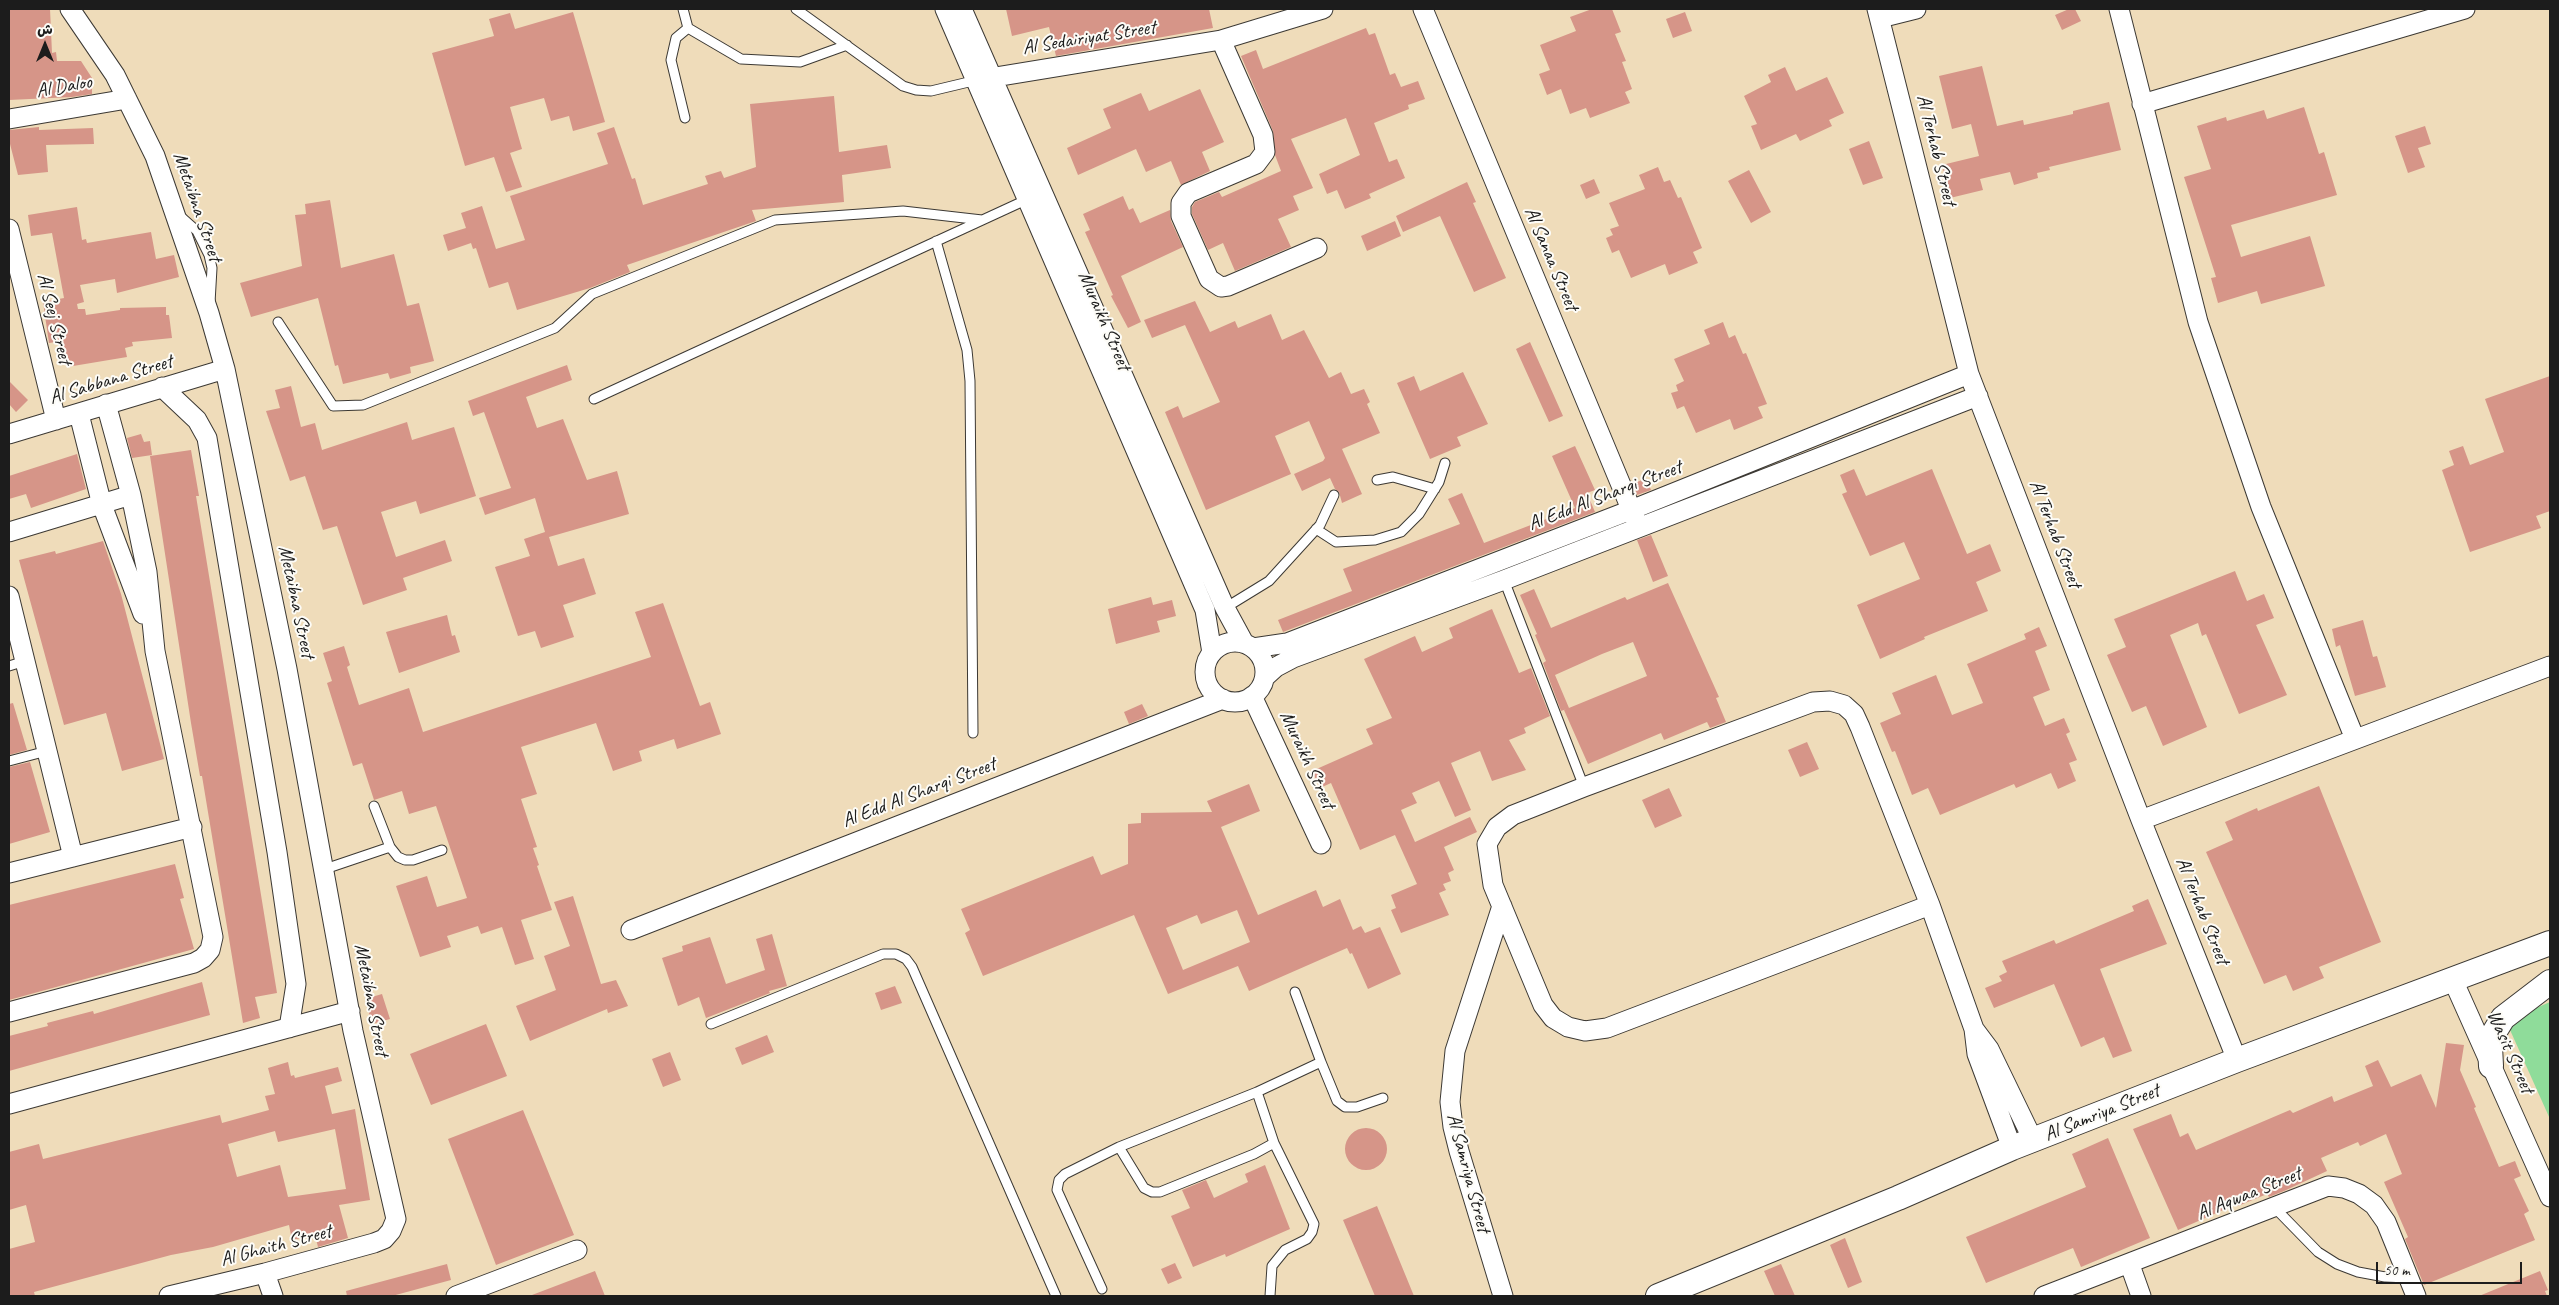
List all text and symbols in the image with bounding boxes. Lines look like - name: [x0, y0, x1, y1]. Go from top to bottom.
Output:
- street label: Al Sedairiyat Street: [1021, 16, 1157, 60]
- north arrow: [20, 20, 70, 70]
- text: ش: [37, 21, 53, 38]
- street label: Al Daloo: [34, 70, 94, 104]
- street label: Al Terhab Street: [1911, 92, 1961, 208]
- street label: Metaibna Street: [167, 149, 227, 265]
- street label: Al Sanaa Street: [1518, 204, 1584, 314]
- street label: Muraikh Street: [1072, 268, 1136, 374]
- street label: Al Seej Street: [31, 271, 77, 367]
- street label: Al Sabbana Street: [47, 350, 175, 410]
- street label: Al Edd Al Sharqi Street: [1525, 456, 1685, 536]
- street label: Al Terhab Street: [2023, 477, 2087, 591]
- street label: Metaibna Street: [272, 544, 320, 660]
- street label: Muraikh Street: [1274, 707, 1340, 813]
- street label: Al Edd Al Sharqi Street: [839, 753, 999, 833]
- street label: Al Terhab Street: [2170, 854, 2234, 968]
- street label: Metaibna Street: [348, 942, 394, 1058]
- street label: Wasit Street: [2481, 1007, 2539, 1097]
- street label: Al Samriya Street: [2041, 1079, 2163, 1147]
- street label: Al Samriya Street: [1441, 1111, 1495, 1235]
- street label: Al Aqwaa Street: [2193, 1162, 2305, 1226]
- street label: Al Ghaith Street: [218, 1220, 334, 1272]
- scale bar: [2379, 1252, 2525, 1284]
- text: 50 m: [2384, 1261, 2410, 1280]

